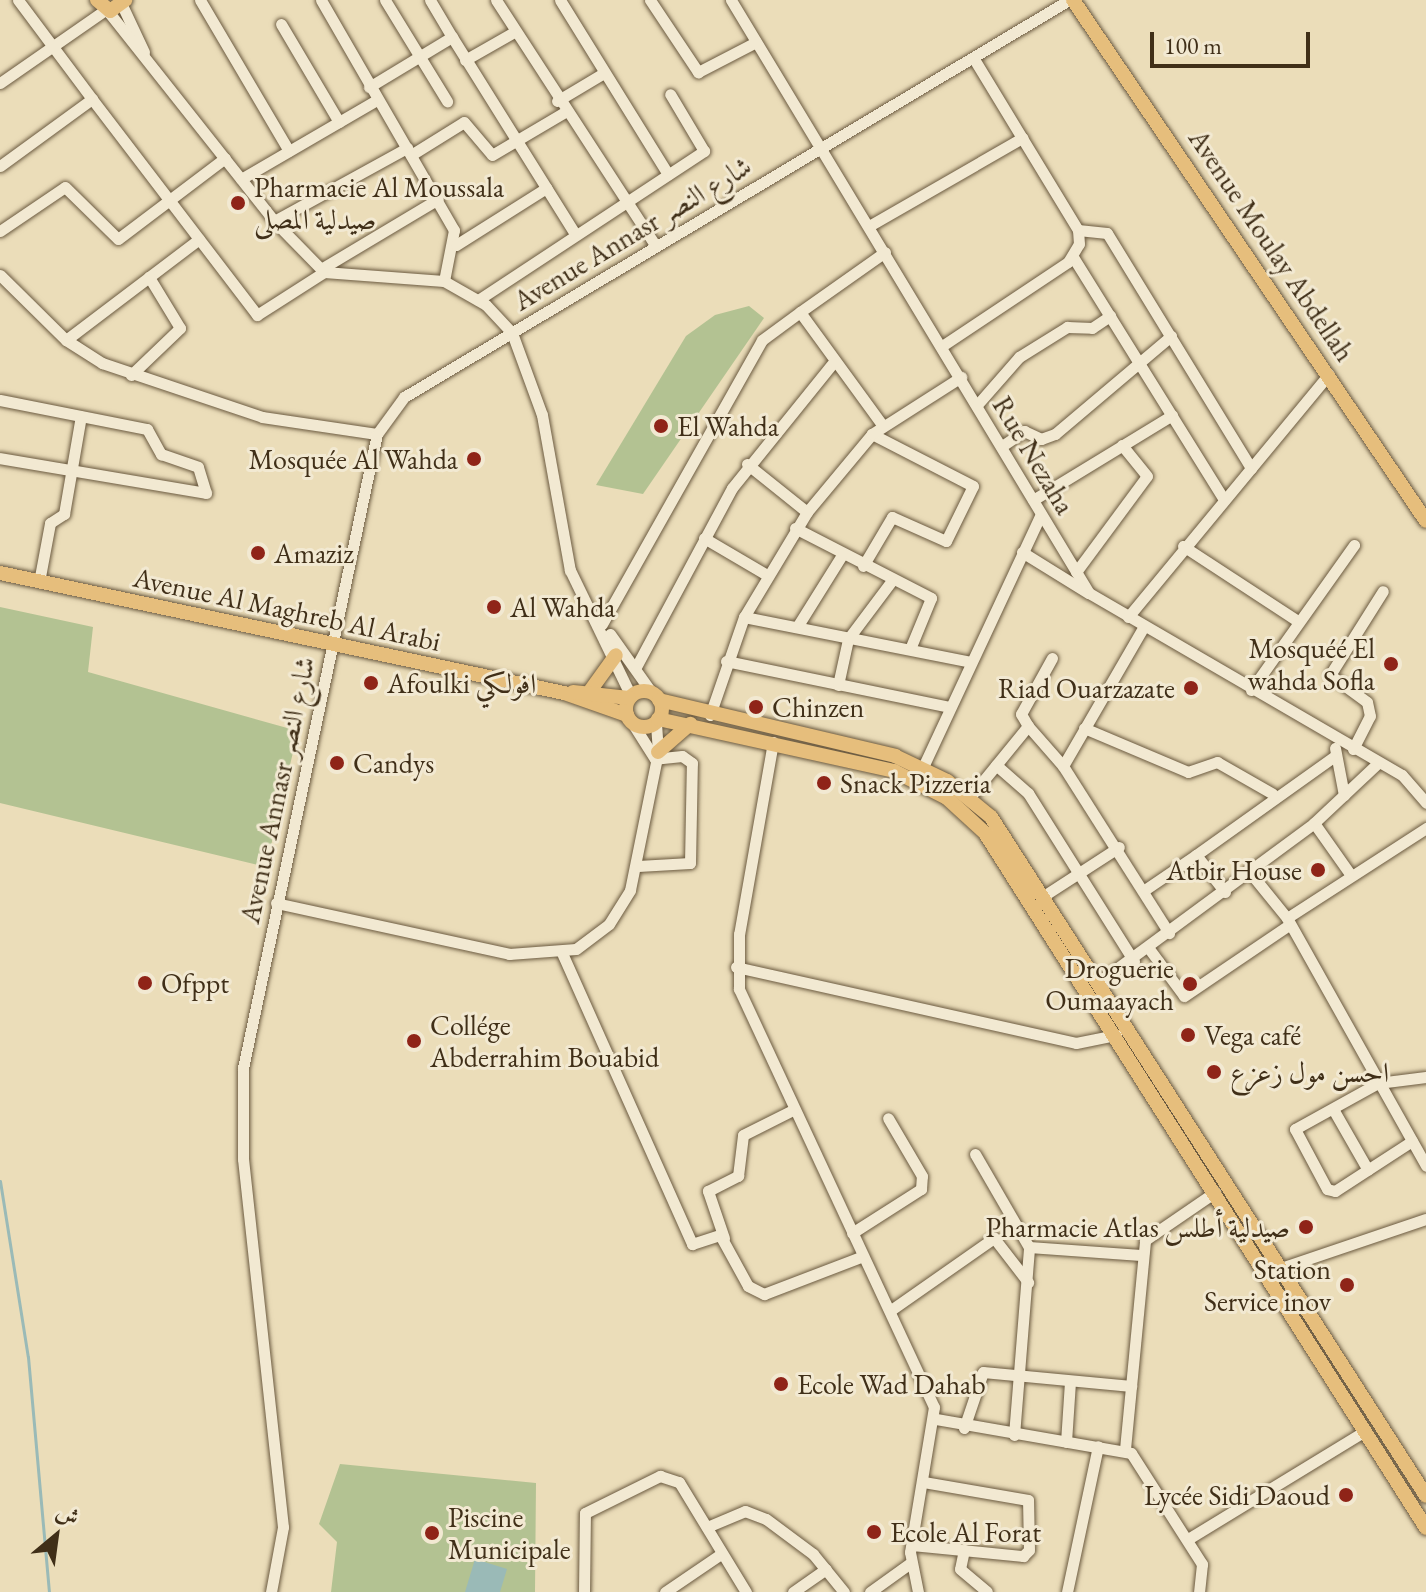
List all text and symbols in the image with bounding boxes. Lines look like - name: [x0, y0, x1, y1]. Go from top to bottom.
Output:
- scale bar: [1154, 16, 1314, 66]
- text: 100 m: [1164, 30, 1222, 61]
- street label: Avenue Moulay Abdellah: [1182, 123, 1362, 367]
- street label: Avenue Annasr شارع النصر: [507, 149, 757, 317]
- place label: Pharmacie Al Moussala صيدلية المصلى: [254, 170, 504, 236]
- marker: Pharmacie Al Moussala صيدلية المصلى: [229, 194, 247, 212]
- street label: Rue Nezaha: [986, 390, 1082, 520]
- place label: El Wahda: [677, 409, 779, 443]
- marker: El Wahda: [652, 417, 670, 435]
- place label: Mosquée Al Wahda: [248, 442, 458, 476]
- marker: Mosquée Al Wahda: [465, 450, 483, 468]
- place label: Amaziz: [274, 536, 354, 570]
- marker: Amaziz: [249, 544, 267, 562]
- street label: Avenue Al Maghreb Al Arabi: [130, 560, 444, 658]
- place label: Al Wahda: [510, 590, 615, 624]
- marker: Al Wahda: [485, 598, 503, 616]
- place label: Mosquéé El wahda Sofla: [1247, 631, 1375, 697]
- street label: Avenue Annasr شارع النصر: [232, 654, 322, 926]
- marker: Mosquéé El wahda Sofla: [1382, 655, 1400, 673]
- place label: Afoulki افولكي: [387, 666, 536, 700]
- place label: Riad Ouarzazate: [998, 671, 1175, 705]
- marker: Afoulki افولكي: [362, 674, 380, 692]
- marker: Riad Ouarzazate: [1182, 679, 1200, 697]
- place label: Chinzen: [772, 690, 864, 724]
- marker: Chinzen: [747, 698, 765, 716]
- place label: Candys: [353, 746, 434, 780]
- marker: Candys: [328, 754, 346, 772]
- place label: Snack Pizzeria: [840, 766, 991, 800]
- marker: Snack Pizzeria: [815, 774, 833, 792]
- place label: Atbir House: [1166, 853, 1302, 887]
- marker: Atbir House: [1309, 861, 1327, 879]
- place label: Droguerie Oumaayach: [1045, 951, 1174, 1017]
- place label: Ofppt: [161, 966, 229, 1000]
- marker: Ofppt: [136, 974, 154, 992]
- marker: Droguerie Oumaayach: [1181, 975, 1199, 993]
- place label: Collége Abderrahim Bouabid: [430, 1008, 659, 1074]
- place label: Vega café: [1204, 1018, 1301, 1052]
- marker: Vega café: [1179, 1026, 1197, 1044]
- marker: Collége Abderrahim Bouabid: [405, 1032, 423, 1050]
- place label: احسن مول زعزع: [1230, 1055, 1389, 1089]
- marker: احسن مول زعزع: [1205, 1063, 1223, 1081]
- place label: Pharmacie Atlas صيدلية أطلس: [986, 1210, 1290, 1244]
- marker: Pharmacie Atlas صيدلية أطلس: [1297, 1218, 1315, 1236]
- place label: Station Service inov: [1204, 1252, 1331, 1318]
- marker: Station Service inov: [1338, 1276, 1356, 1294]
- place label: Ecole Wad Dahab: [797, 1367, 986, 1401]
- marker: Ecole Wad Dahab: [772, 1375, 790, 1393]
- place label: Lycée Sidi Daoud: [1144, 1478, 1330, 1512]
- marker: Lycée Sidi Daoud: [1337, 1486, 1355, 1504]
- north arrow: [16, 1496, 96, 1576]
- text: ش: [51, 1497, 84, 1533]
- place label: Piscine Municipale: [448, 1500, 571, 1566]
- place label: Ecole Al Forat: [890, 1515, 1041, 1549]
- marker: Ecole Al Forat: [865, 1523, 883, 1541]
- marker: Piscine Municipale: [423, 1524, 441, 1542]

